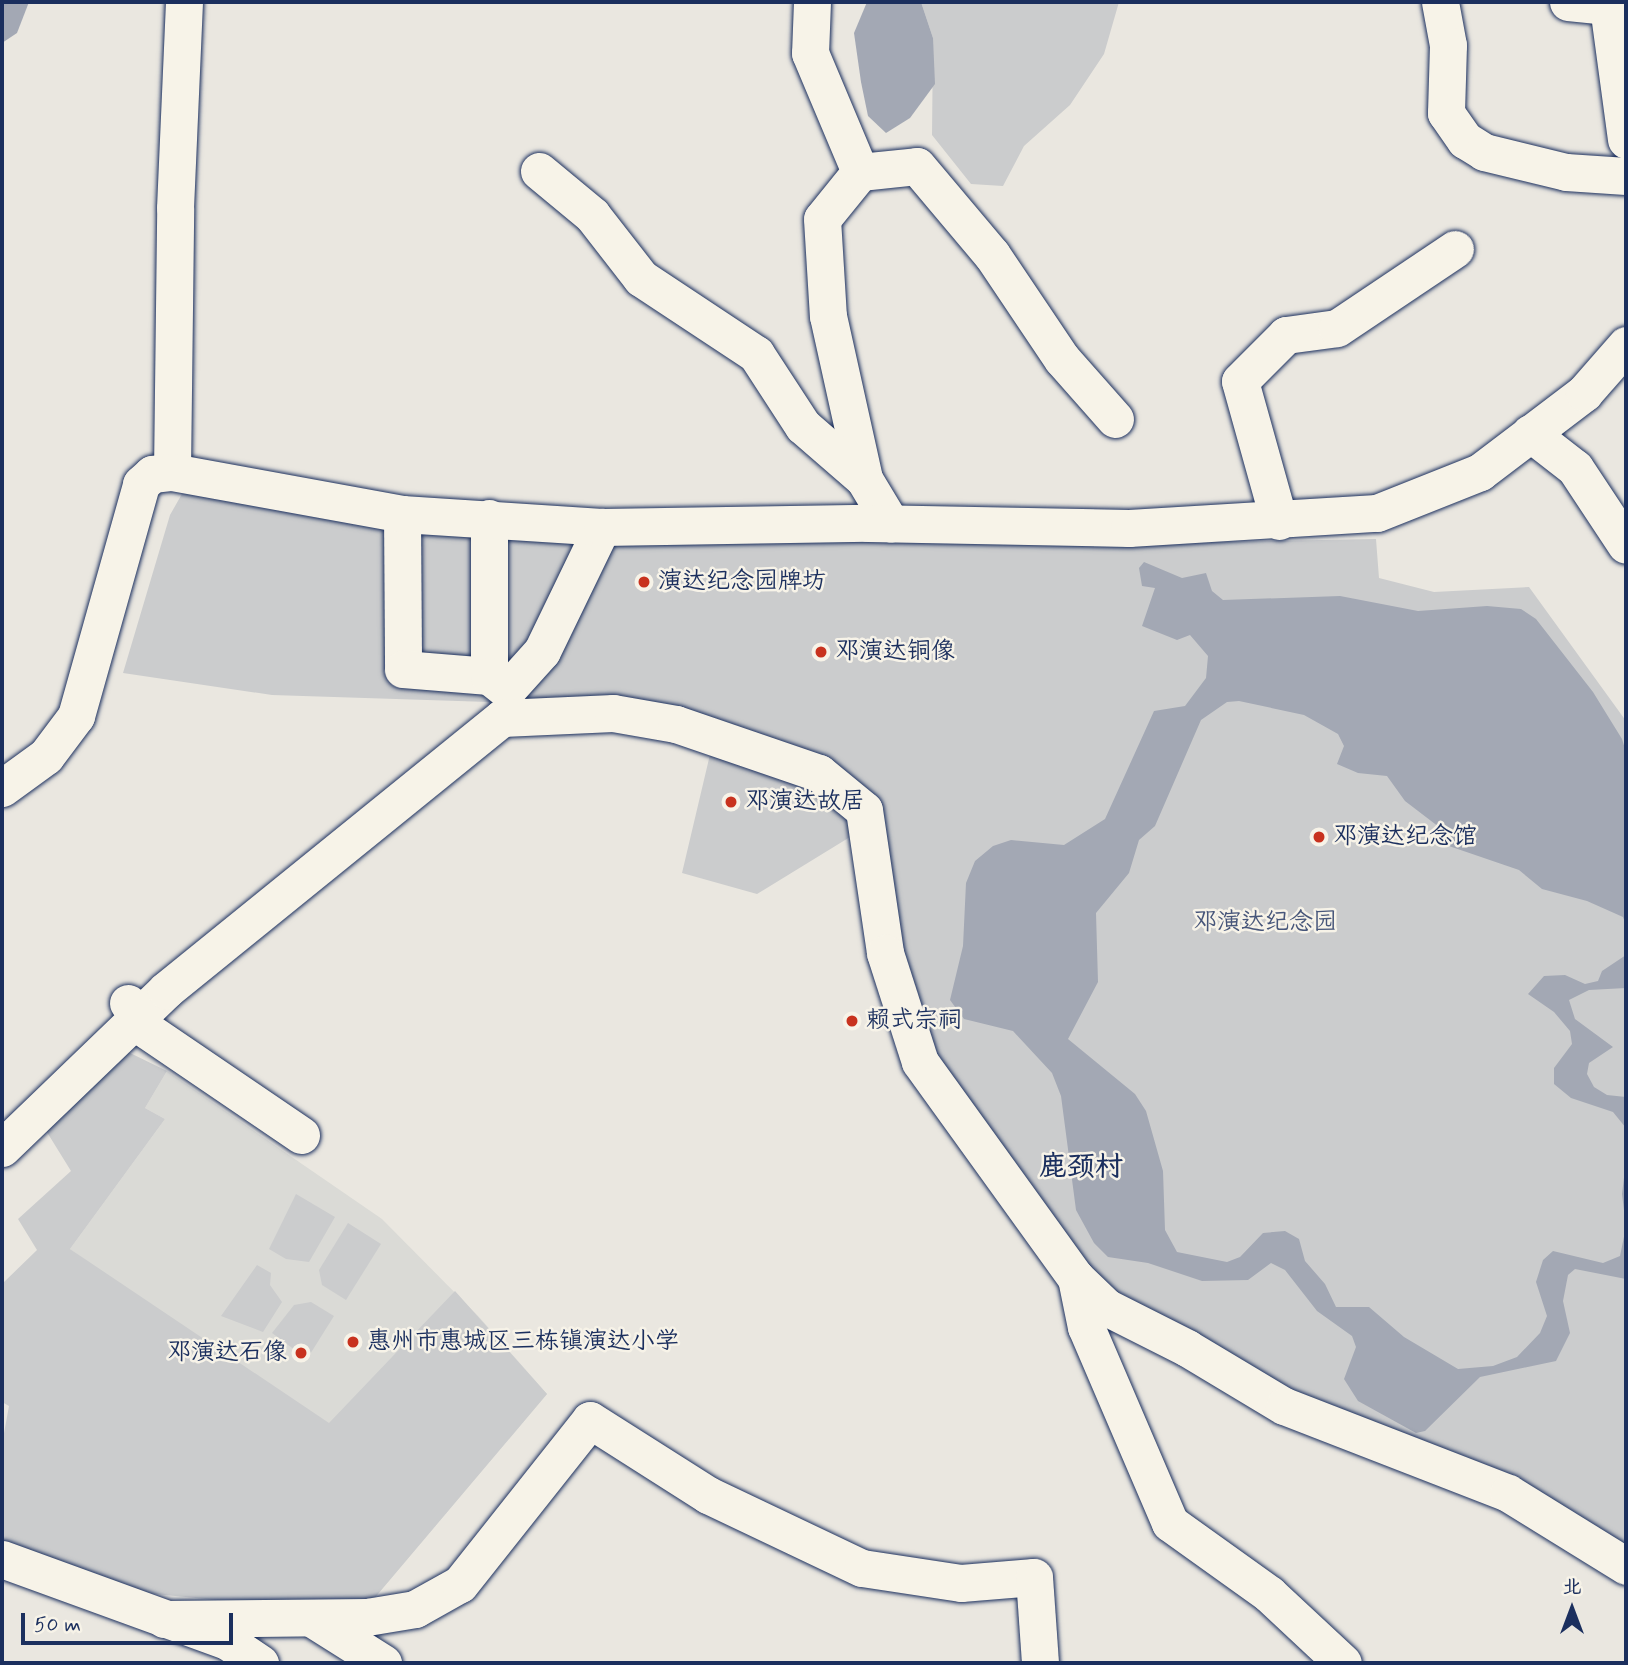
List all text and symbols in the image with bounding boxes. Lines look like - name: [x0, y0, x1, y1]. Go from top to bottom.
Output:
- place label: 演达纪念园牌坊: [658, 568, 826, 596]
- marker: 演达纪念园牌坊: [636, 574, 652, 590]
- place label: 邓演达铜像: [835, 638, 955, 666]
- marker: 邓演达铜像: [813, 644, 829, 660]
- place label: 邓演达故居: [745, 788, 865, 816]
- marker: 邓演达故居: [723, 794, 739, 810]
- place label: 邓演达纪念馆: [1333, 823, 1477, 851]
- marker: 邓演达纪念馆: [1311, 829, 1327, 845]
- park label: 邓演达纪念园: [1193, 909, 1337, 937]
- place label: 赖式宗祠: [866, 1007, 962, 1035]
- marker: 赖式宗祠: [844, 1013, 860, 1029]
- district label: 鹿颈村: [1039, 1151, 1123, 1185]
- place label: 惠州市惠城区三栋镇演达小学: [367, 1328, 679, 1356]
- marker: 惠州市惠城区三栋镇演达小学: [345, 1334, 361, 1350]
- place label: 邓演达石像: [167, 1339, 287, 1367]
- marker: 邓演达石像: [293, 1345, 309, 1361]
- north arrow: [1537, 1574, 1607, 1644]
- text: 北: [1562, 1575, 1582, 1600]
- scale bar: [24, 1598, 236, 1642]
- text: 50 m: [34, 1611, 81, 1639]

